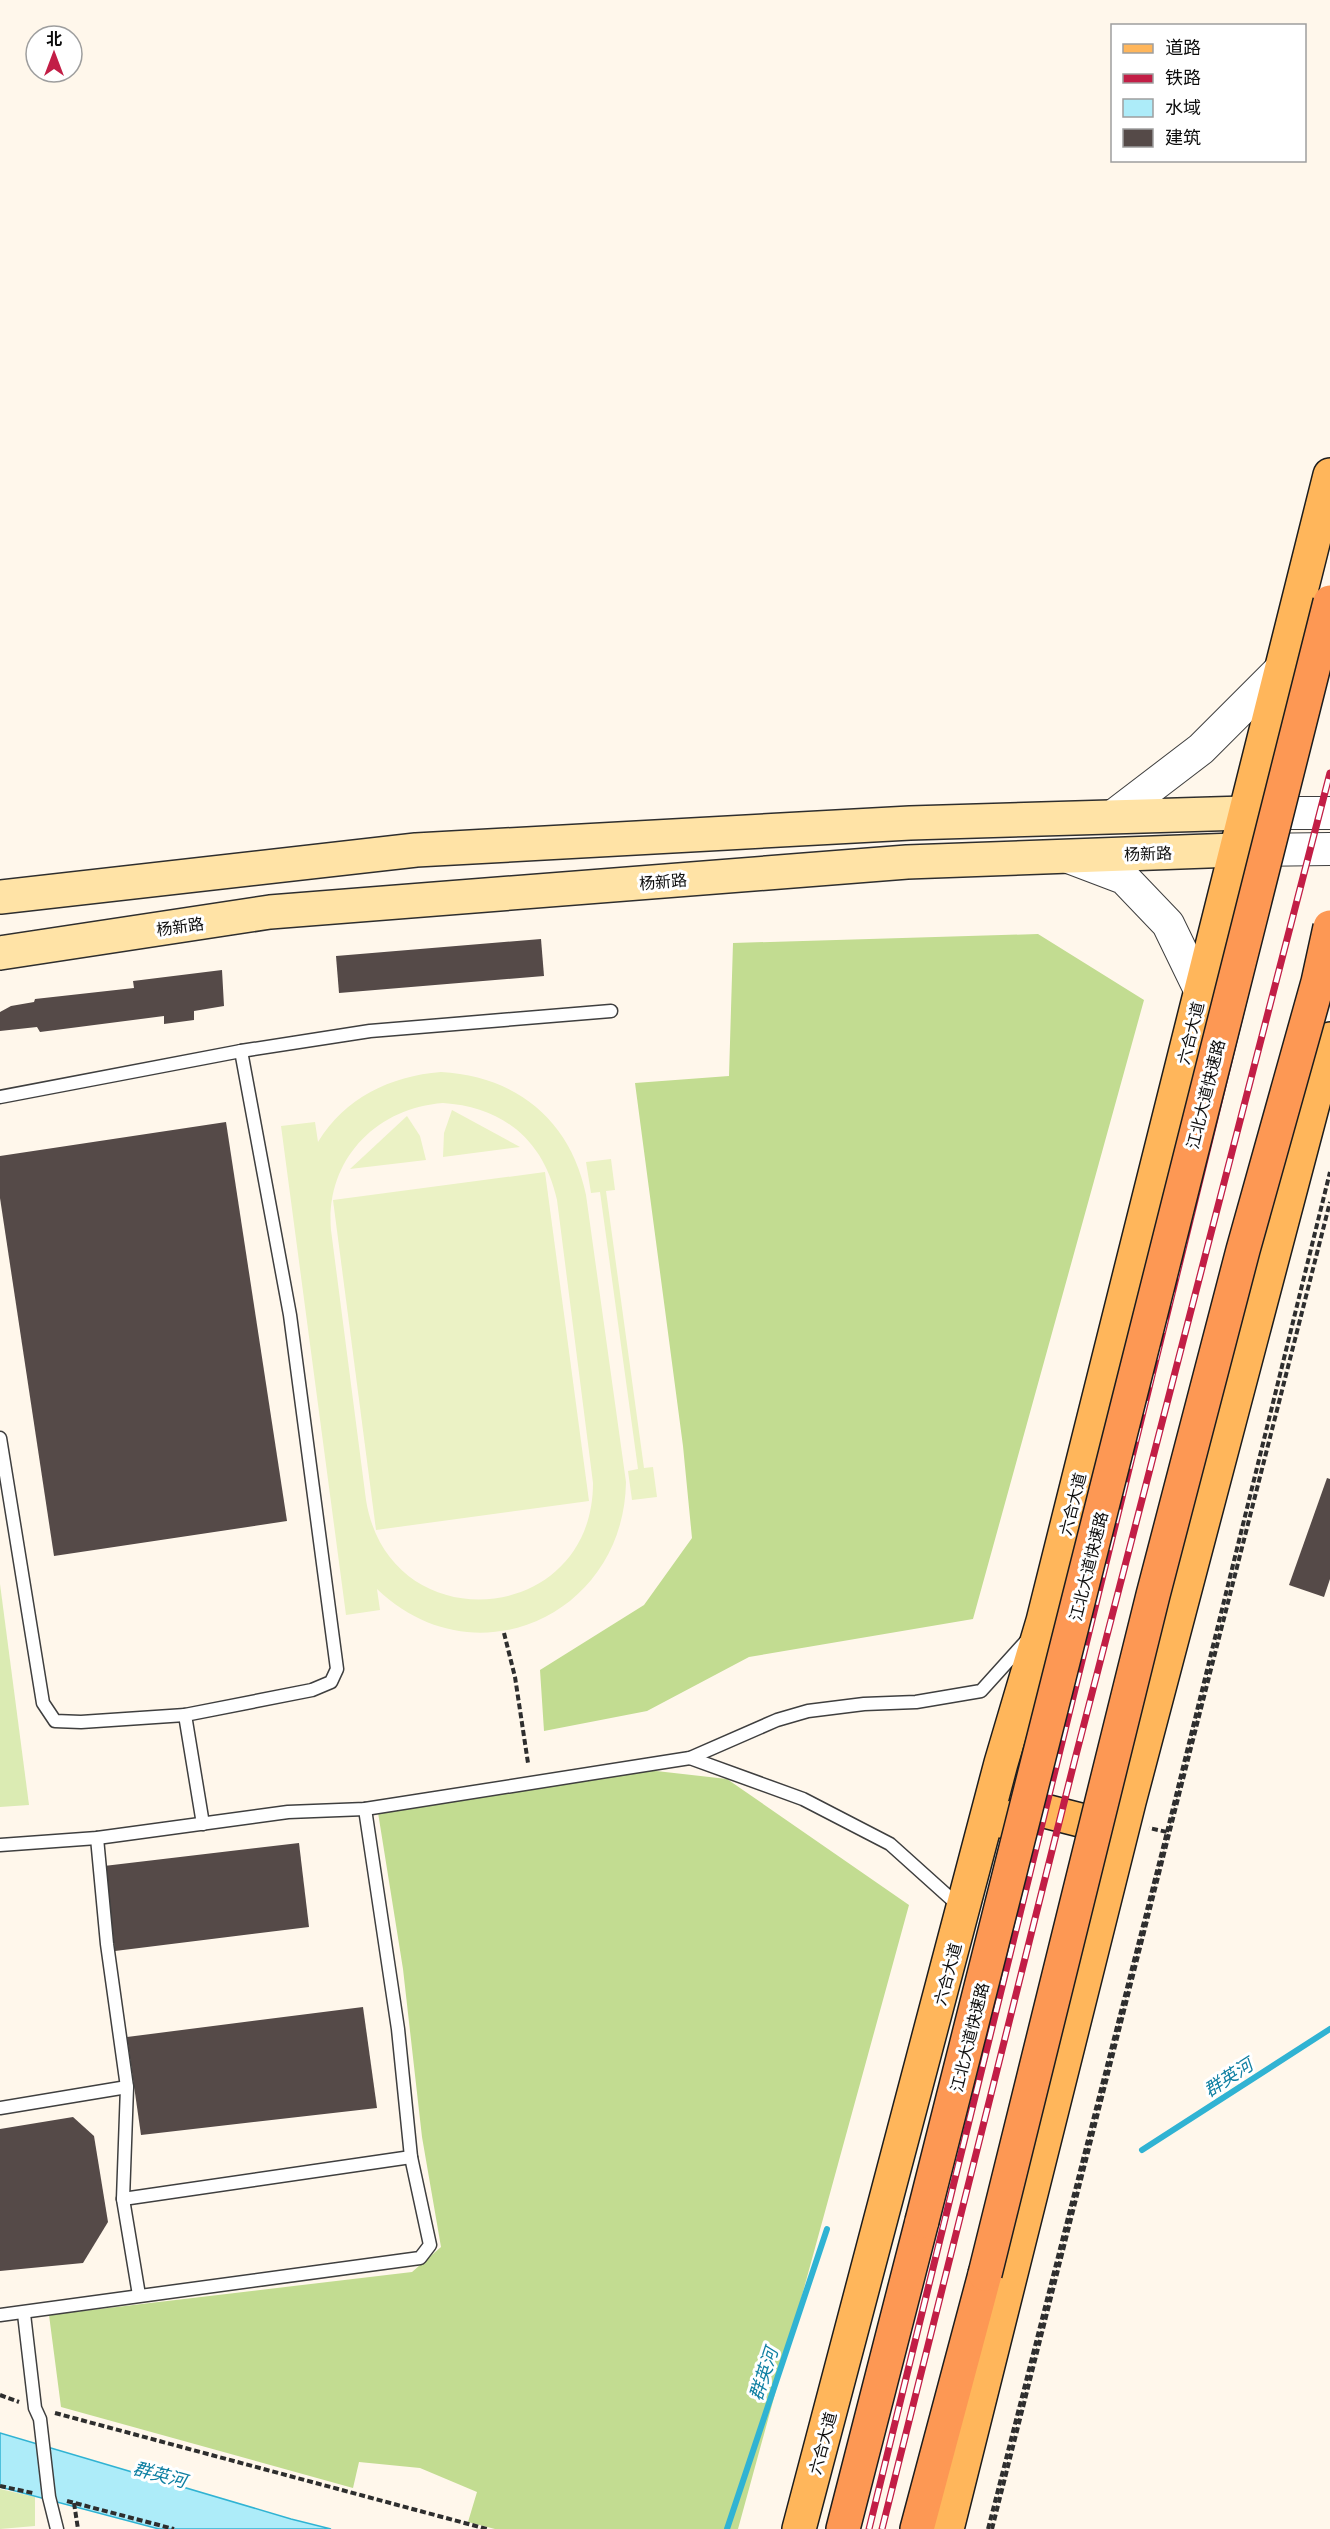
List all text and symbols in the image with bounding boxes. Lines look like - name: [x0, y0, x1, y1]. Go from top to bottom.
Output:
- north arrow: [24, 24, 84, 84]
- legend: [1111, 24, 1306, 162]
- text: 北: [46, 28, 62, 49]
- text: 道路: [1165, 35, 1201, 59]
- text: 铁路: [1165, 65, 1201, 89]
- text: 水域: [1165, 95, 1201, 119]
- text: 建筑: [1165, 125, 1201, 149]
- street label: 杨新路: [1124, 842, 1172, 864]
- street label: 杨新路: [638, 868, 688, 894]
- street label: 杨新路: [155, 912, 205, 940]
- street label: 六合大道: [1172, 999, 1208, 1067]
- street label: 江北大道快速路: [1181, 1037, 1229, 1151]
- street label: 六合大道: [1054, 1470, 1090, 1538]
- street label: 江北大道快速路: [1064, 1509, 1112, 1623]
- street label: 六合大道: [929, 1940, 965, 2008]
- street label: 江北大道快速路: [945, 1980, 993, 2094]
- water label: 群英河: [1199, 2051, 1260, 2102]
- water label: 群英河: [743, 2342, 784, 2403]
- street label: 六合大道: [804, 2409, 840, 2477]
- water label: 群英河: [131, 2455, 192, 2493]

